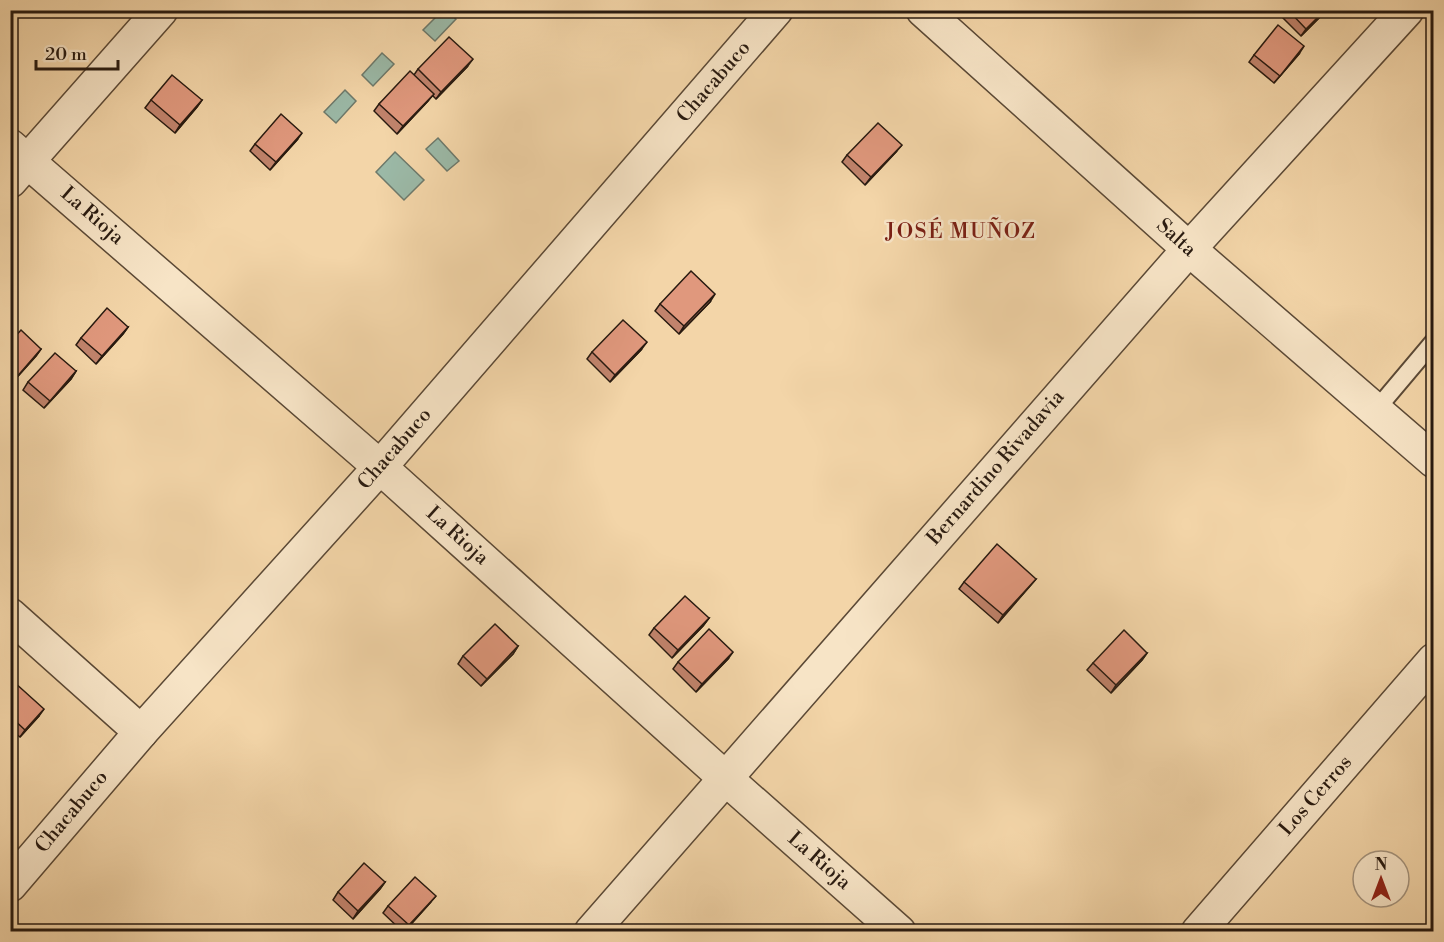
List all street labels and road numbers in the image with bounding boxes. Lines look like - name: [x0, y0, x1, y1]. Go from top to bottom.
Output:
- street label: Chacabuco: [672, 36, 756, 128]
- street label: La Rioja: [55, 182, 129, 251]
- street label: Salta: [1151, 214, 1202, 263]
- street label: Bernardino Rivadavia: [921, 385, 1071, 551]
- street label: Chacabuco: [353, 403, 437, 495]
- street label: La Rioja: [420, 501, 494, 571]
- street label: Los Cerros: [1274, 751, 1358, 841]
- street label: Chacabuco: [30, 766, 114, 858]
- street label: La Rioja: [782, 827, 856, 896]

